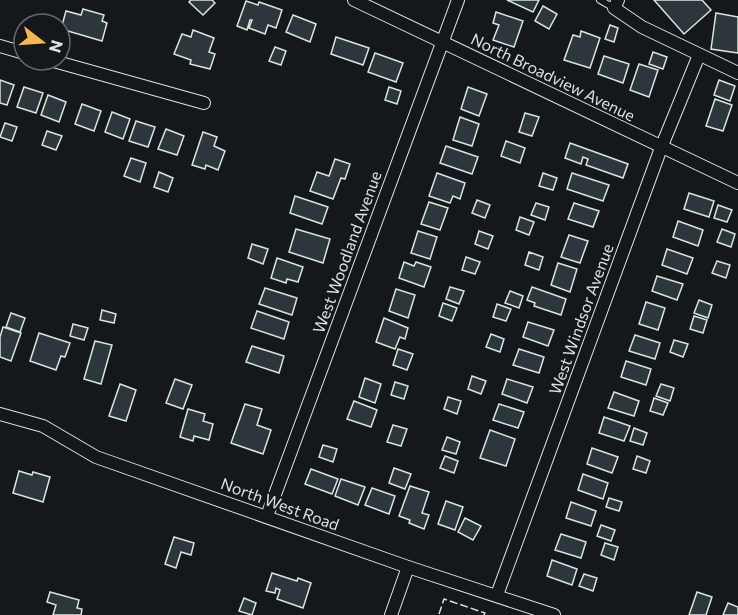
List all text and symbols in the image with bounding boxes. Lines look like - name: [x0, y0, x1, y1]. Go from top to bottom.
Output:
- north arrow: [12, 12, 72, 72]
- street label: North Broadview Avenue: [468, 29, 638, 125]
- text: N: [46, 38, 68, 55]
- street label: West Woodland Avenue: [308, 168, 385, 336]
- street label: West Windsor Avenue: [544, 241, 617, 397]
- street label: North West Road: [218, 473, 342, 534]

